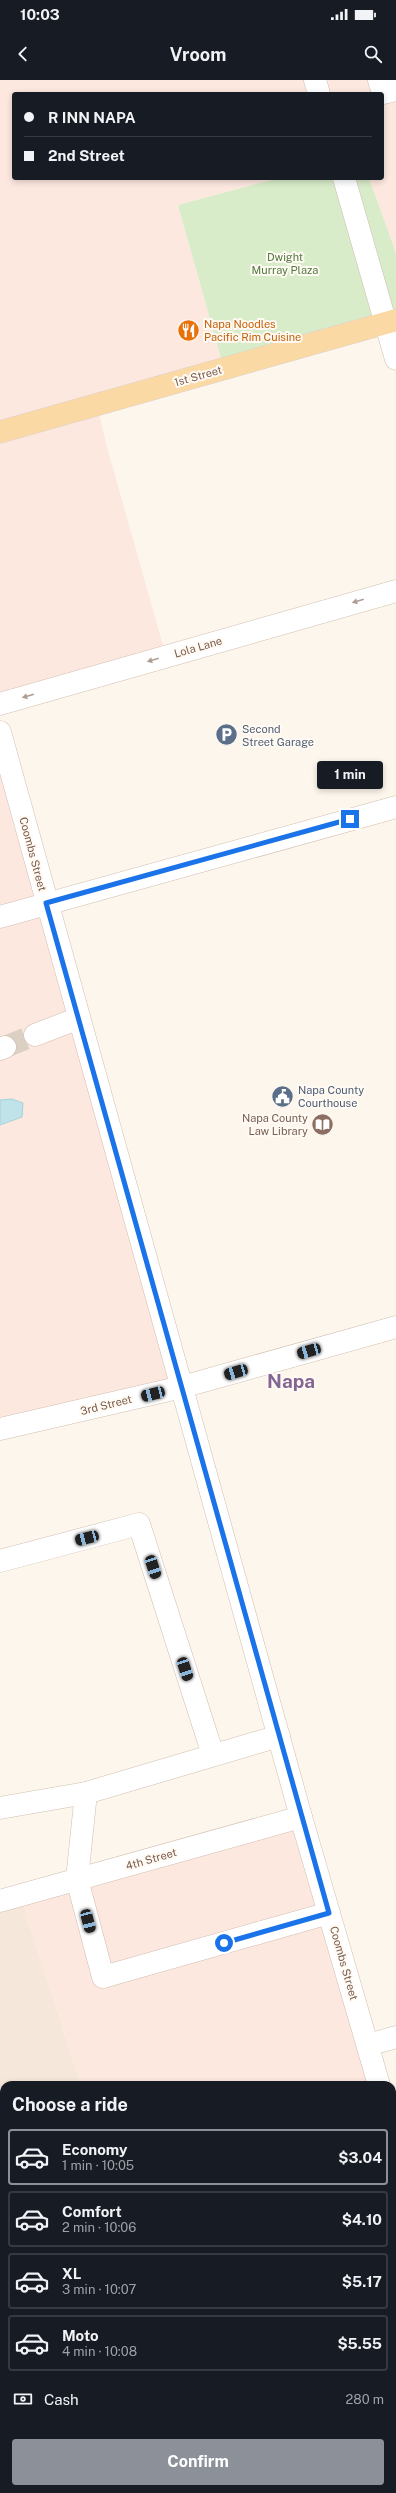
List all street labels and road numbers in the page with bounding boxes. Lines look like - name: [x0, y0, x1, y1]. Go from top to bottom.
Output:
- street label: 1st Street: [173, 363, 223, 389]
- street label: Lola Lane: [173, 634, 223, 660]
- street label: Coombs Street: [17, 816, 49, 892]
- street label: 3rd Street: [79, 1393, 133, 1417]
- street label: 4th Street: [124, 1846, 178, 1872]
- street label: Coombs Street: [328, 1925, 360, 2001]

